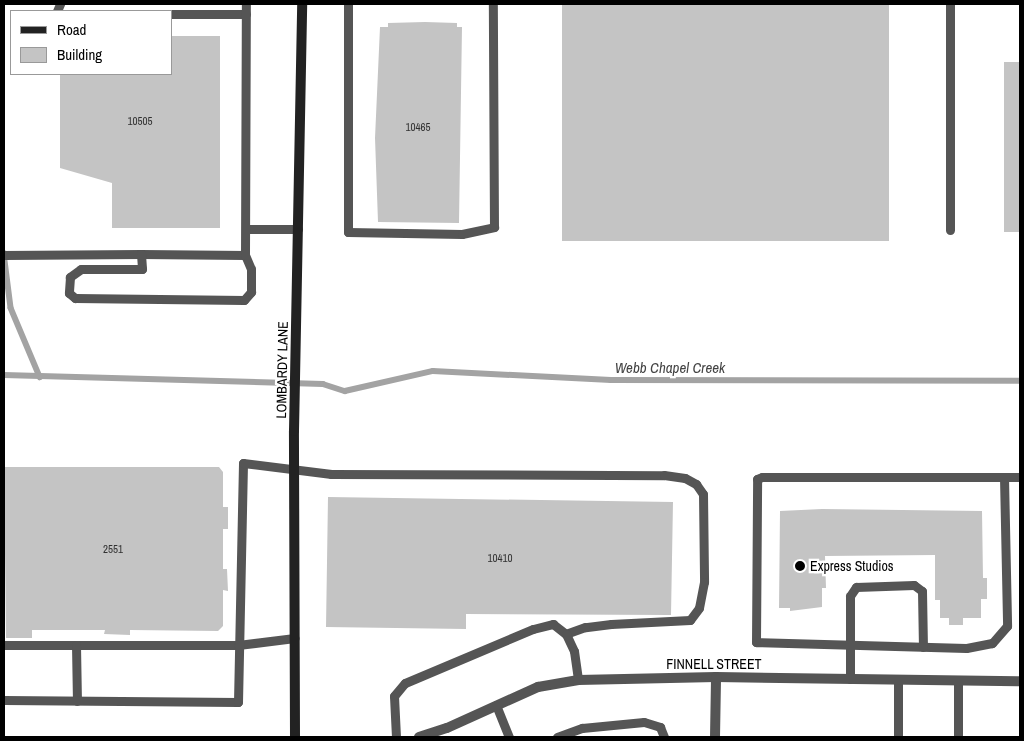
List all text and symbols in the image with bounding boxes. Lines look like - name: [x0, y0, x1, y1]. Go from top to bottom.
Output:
- legend: [10, 10, 172, 75]
- text: Road: [57, 19, 86, 40]
- text: Building: [57, 44, 102, 65]
- house number: 10505: [127, 114, 153, 128]
- house number: 10465: [405, 120, 431, 134]
- street label: LOMBARDY LANE: [273, 321, 291, 419]
- water label: Webb Chapel Creek: [615, 359, 725, 377]
- house number: 2551: [103, 542, 123, 556]
- house number: 10410: [487, 551, 513, 565]
- place label: Express Studios: [810, 558, 894, 574]
- marker: Express Studios: [794, 560, 806, 572]
- street label: FINNELL STREET: [666, 656, 762, 672]

